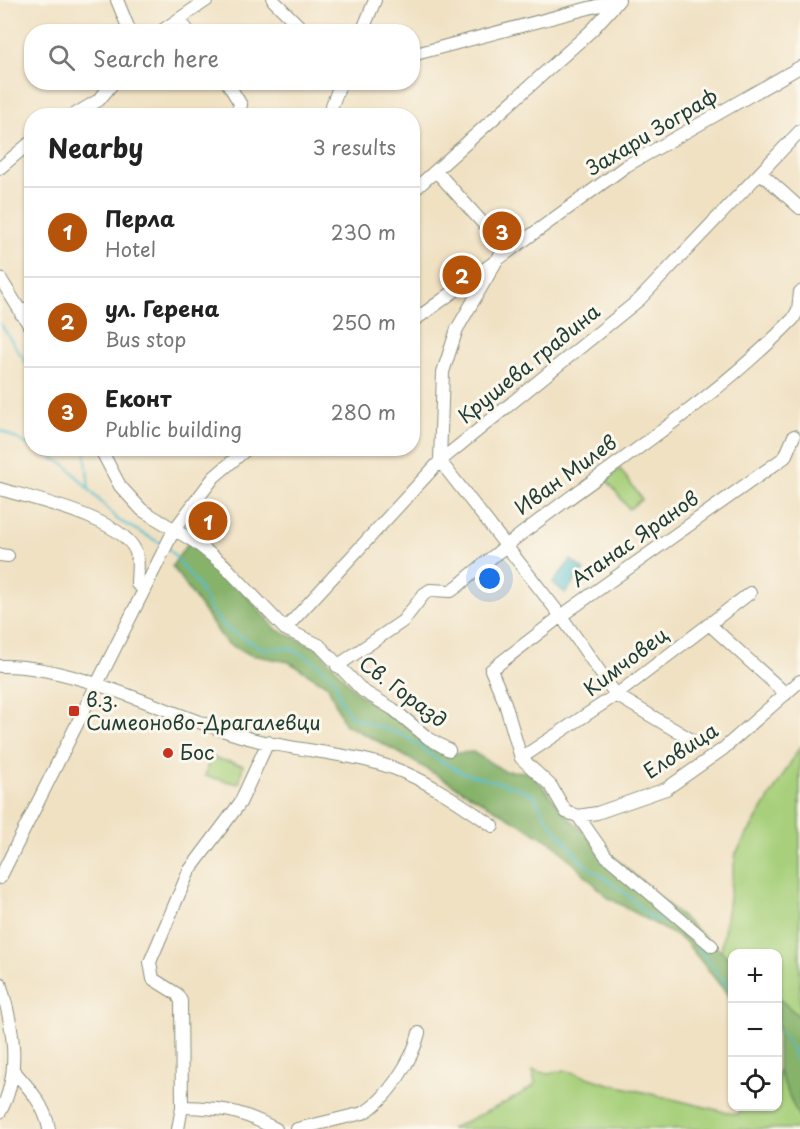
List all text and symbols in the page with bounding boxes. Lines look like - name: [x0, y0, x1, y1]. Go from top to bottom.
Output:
- search box: [24, 24, 420, 90]
- icon: search: [45, 41, 78, 74]
- text: Search here: [93, 41, 219, 74]
- street label: Захари Зограф: [580, 80, 723, 182]
- text: Nearby: [48, 128, 143, 167]
- text: 3 results: [313, 132, 396, 162]
- text: Перла: [105, 201, 175, 234]
- pin: 3: [482, 208, 522, 254]
- text: 1: [63, 217, 72, 247]
- text: 230 m: [331, 217, 396, 247]
- text: Hotel: [105, 234, 156, 264]
- pin: 2: [442, 252, 482, 298]
- text: ул. Герена: [105, 291, 219, 324]
- street label: Крушева градина: [451, 296, 606, 430]
- text: 2: [60, 307, 75, 337]
- text: 250 m: [332, 307, 396, 337]
- text: Bus stop: [105, 324, 186, 354]
- text: Еконт: [105, 381, 171, 414]
- text: 3: [61, 397, 74, 427]
- text: 280 m: [331, 397, 396, 427]
- text: Public building: [105, 414, 242, 444]
- street label: Иван Милев: [508, 427, 623, 522]
- street label: Атанас Яранов: [564, 483, 705, 594]
- pin: 1: [188, 498, 228, 544]
- your location: [475, 564, 504, 593]
- street label: Кимчовец: [577, 619, 674, 703]
- street label: Св. Горазд: [353, 648, 454, 734]
- place label: в.з. Симеоново-Драгалевци: [86, 684, 321, 737]
- marker: в.з. Симеоново-Драгалевци: [67, 704, 81, 718]
- street label: Еловица: [637, 715, 724, 785]
- place label: Бос: [180, 737, 215, 767]
- marker: Бос: [161, 746, 175, 760]
- map controls: [728, 949, 782, 1111]
- button: +: [728, 949, 782, 1003]
- button: −: [728, 1003, 782, 1057]
- button: locate: [728, 1057, 782, 1111]

